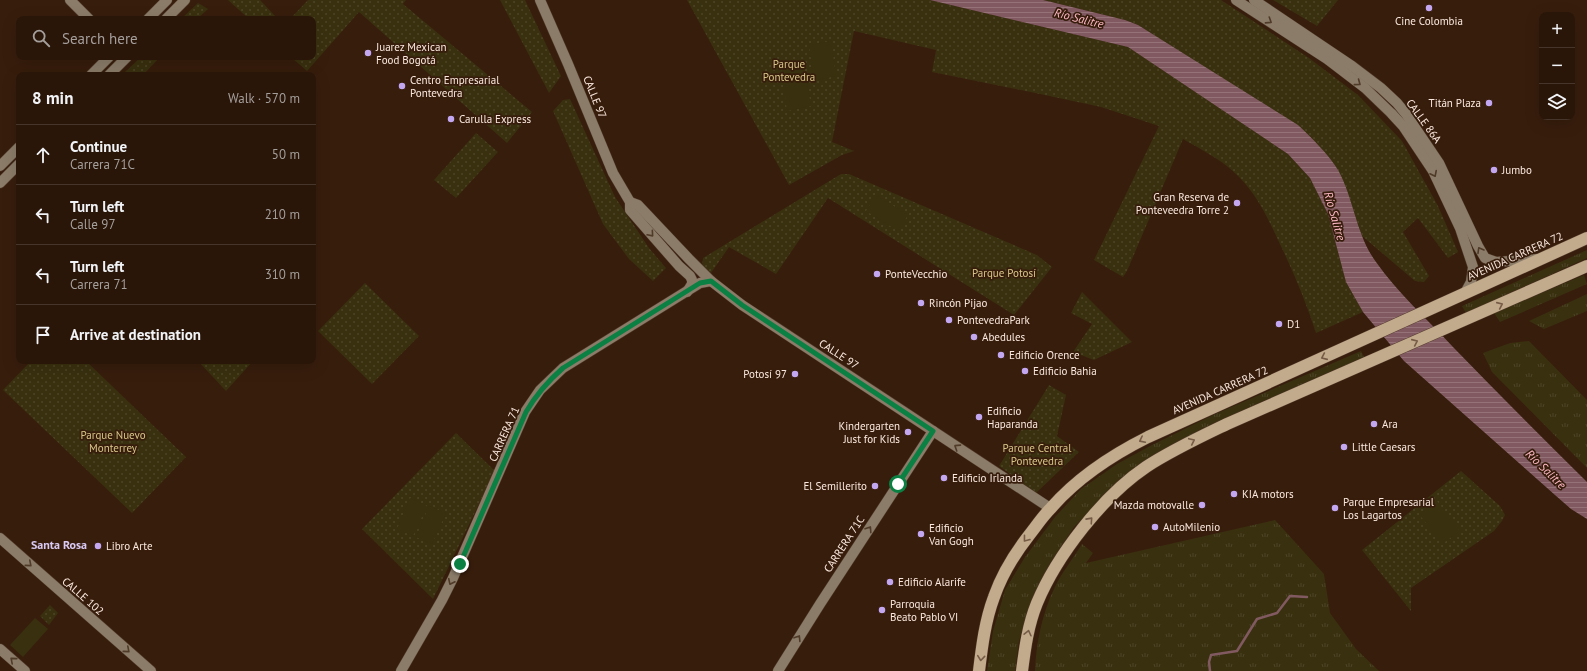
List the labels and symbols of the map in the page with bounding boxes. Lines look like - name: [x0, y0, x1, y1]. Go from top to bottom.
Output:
- marker: Cine Colombia: [1424, 3, 1434, 13]
- water label: Río Salitre: [1053, 5, 1106, 31]
- place label: Cine Colombia: [1395, 14, 1463, 28]
- one-way arrow: [1265, 16, 1272, 24]
- place label: Juarez Mexican Food Bogotá: [375, 40, 446, 67]
- marker: Juarez Mexican Food Bogotá: [363, 48, 373, 58]
- park label: Parque Pontevedra: [763, 57, 815, 84]
- place label: Centro Empresarial Pontevedra: [410, 73, 500, 100]
- street label: CALLE 97: [580, 74, 610, 120]
- one-way arrow: [1353, 78, 1360, 85]
- marker: Centro Empresarial Pontevedra: [397, 81, 407, 91]
- street label: CALLE 86A: [1403, 96, 1445, 146]
- place label: Titán Plaza: [1429, 96, 1481, 110]
- marker: Titán Plaza: [1484, 98, 1494, 108]
- place label: Carulla Express: [459, 112, 532, 126]
- marker: Carulla Express: [446, 114, 456, 124]
- place label: Jumbo: [1501, 163, 1532, 177]
- marker: Jumbo: [1489, 165, 1499, 175]
- one-way arrow: [1429, 169, 1437, 177]
- place label: Gran Reserva de Ponteveedra Torre 2: [1136, 190, 1229, 217]
- water label: Río Salitre: [1321, 190, 1349, 243]
- marker: Gran Reserva de Ponteveedra Torre 2: [1232, 198, 1242, 208]
- one-way arrow: [646, 229, 653, 236]
- street label: AVENIDA CARRERA 72: [1465, 229, 1565, 283]
- one-way arrow: [1477, 246, 1484, 254]
- park label: Parque Potosí: [972, 266, 1036, 280]
- place label: PonteVecchio: [885, 267, 948, 281]
- marker: PonteVecchio: [872, 269, 882, 279]
- place label: Rincón Pijao: [929, 296, 988, 310]
- marker: Rincón Pijao: [916, 298, 926, 308]
- one-way arrow: [1496, 302, 1504, 310]
- place label: PontevedraPark: [957, 313, 1030, 327]
- marker: PontevedraPark: [944, 315, 954, 325]
- place label: D1: [1287, 317, 1300, 331]
- marker: D1: [1274, 319, 1284, 329]
- place label: Abedules: [982, 330, 1026, 344]
- marker: Abedules: [969, 332, 979, 342]
- street label: CALLE 97: [816, 336, 862, 372]
- one-way arrow: [1410, 339, 1418, 347]
- place label: Edificio Orence: [1009, 348, 1080, 362]
- marker: Edificio Orence: [996, 350, 1006, 360]
- one-way arrow: [1320, 353, 1327, 361]
- street label: AVENIDA CARRERA 72: [1170, 363, 1270, 417]
- place label: Edificio Bahia: [1033, 364, 1097, 378]
- marker: Edificio Bahia: [1020, 366, 1030, 376]
- place label: Potosí 97: [743, 367, 787, 381]
- marker: Potosí 97: [790, 369, 800, 379]
- street label: CARRERA 71: [486, 404, 522, 464]
- place label: Edificio Haparanda: [987, 404, 1038, 431]
- marker: Edificio Haparanda: [974, 412, 984, 422]
- place label: Ara: [1382, 417, 1398, 431]
- place label: Kindergarten Just for Kids: [838, 419, 900, 446]
- marker: Ara: [1369, 419, 1379, 429]
- marker: Kindergarten Just for Kids: [903, 427, 913, 437]
- park label: Parque Nuevo Monterrey: [80, 428, 146, 455]
- one-way arrow: [1138, 435, 1146, 443]
- one-way arrow: [1188, 438, 1195, 446]
- place label: Little Caesars: [1352, 440, 1416, 454]
- park label: Parque Central Pontevedra: [1003, 441, 1072, 468]
- marker: Little Caesars: [1339, 442, 1349, 452]
- one-way arrow: [954, 444, 961, 451]
- water label: Río Salitre: [1523, 446, 1570, 492]
- place label: Edificio Irlanda: [952, 471, 1022, 485]
- marker: Edificio Irlanda: [939, 473, 949, 483]
- route start: [889, 475, 907, 493]
- place label: El Semillerito: [803, 479, 867, 493]
- marker: El Semillerito: [870, 481, 880, 491]
- place label: KIA motors: [1242, 487, 1294, 501]
- marker: KIA motors: [1229, 489, 1239, 499]
- place label: Parque Empresarial Los Lagartos: [1343, 495, 1435, 522]
- place label: Mazda motovalle: [1114, 498, 1194, 512]
- marker: Mazda motovalle: [1197, 500, 1207, 510]
- marker: Parque Empresarial Los Lagartos: [1330, 503, 1340, 513]
- street label: CARRERA 71C: [820, 513, 868, 575]
- one-way arrow: [1086, 517, 1093, 525]
- place label: AutoMilenio: [1163, 520, 1220, 534]
- place label: Edificio Van Gogh: [928, 521, 974, 548]
- marker: AutoMilenio: [1150, 522, 1160, 532]
- one-way arrow: [864, 526, 871, 533]
- marker: Edificio Van Gogh: [916, 529, 926, 539]
- one-way arrow: [1024, 534, 1031, 541]
- district label: Santa Rosa: [31, 537, 87, 552]
- place label: Libro Arte: [106, 539, 153, 553]
- marker: Libro Arte: [93, 541, 103, 551]
- route end: [451, 555, 469, 573]
- one-way arrow: [25, 559, 32, 566]
- street label: CALLE 102: [59, 574, 107, 618]
- place label: Edificio Alarife: [898, 575, 966, 589]
- one-way arrow: [448, 577, 456, 585]
- marker: Edificio Alarife: [885, 577, 895, 587]
- place label: Parroquia Beato Pablo VI: [890, 597, 958, 624]
- marker: Parroquia Beato Pablo VI: [877, 605, 887, 615]
- one-way arrow: [1024, 629, 1032, 636]
- one-way arrow: [794, 635, 801, 642]
- one-way arrow: [122, 645, 130, 653]
- one-way arrow: [977, 655, 986, 662]
- one-way arrow: [10, 658, 17, 665]

